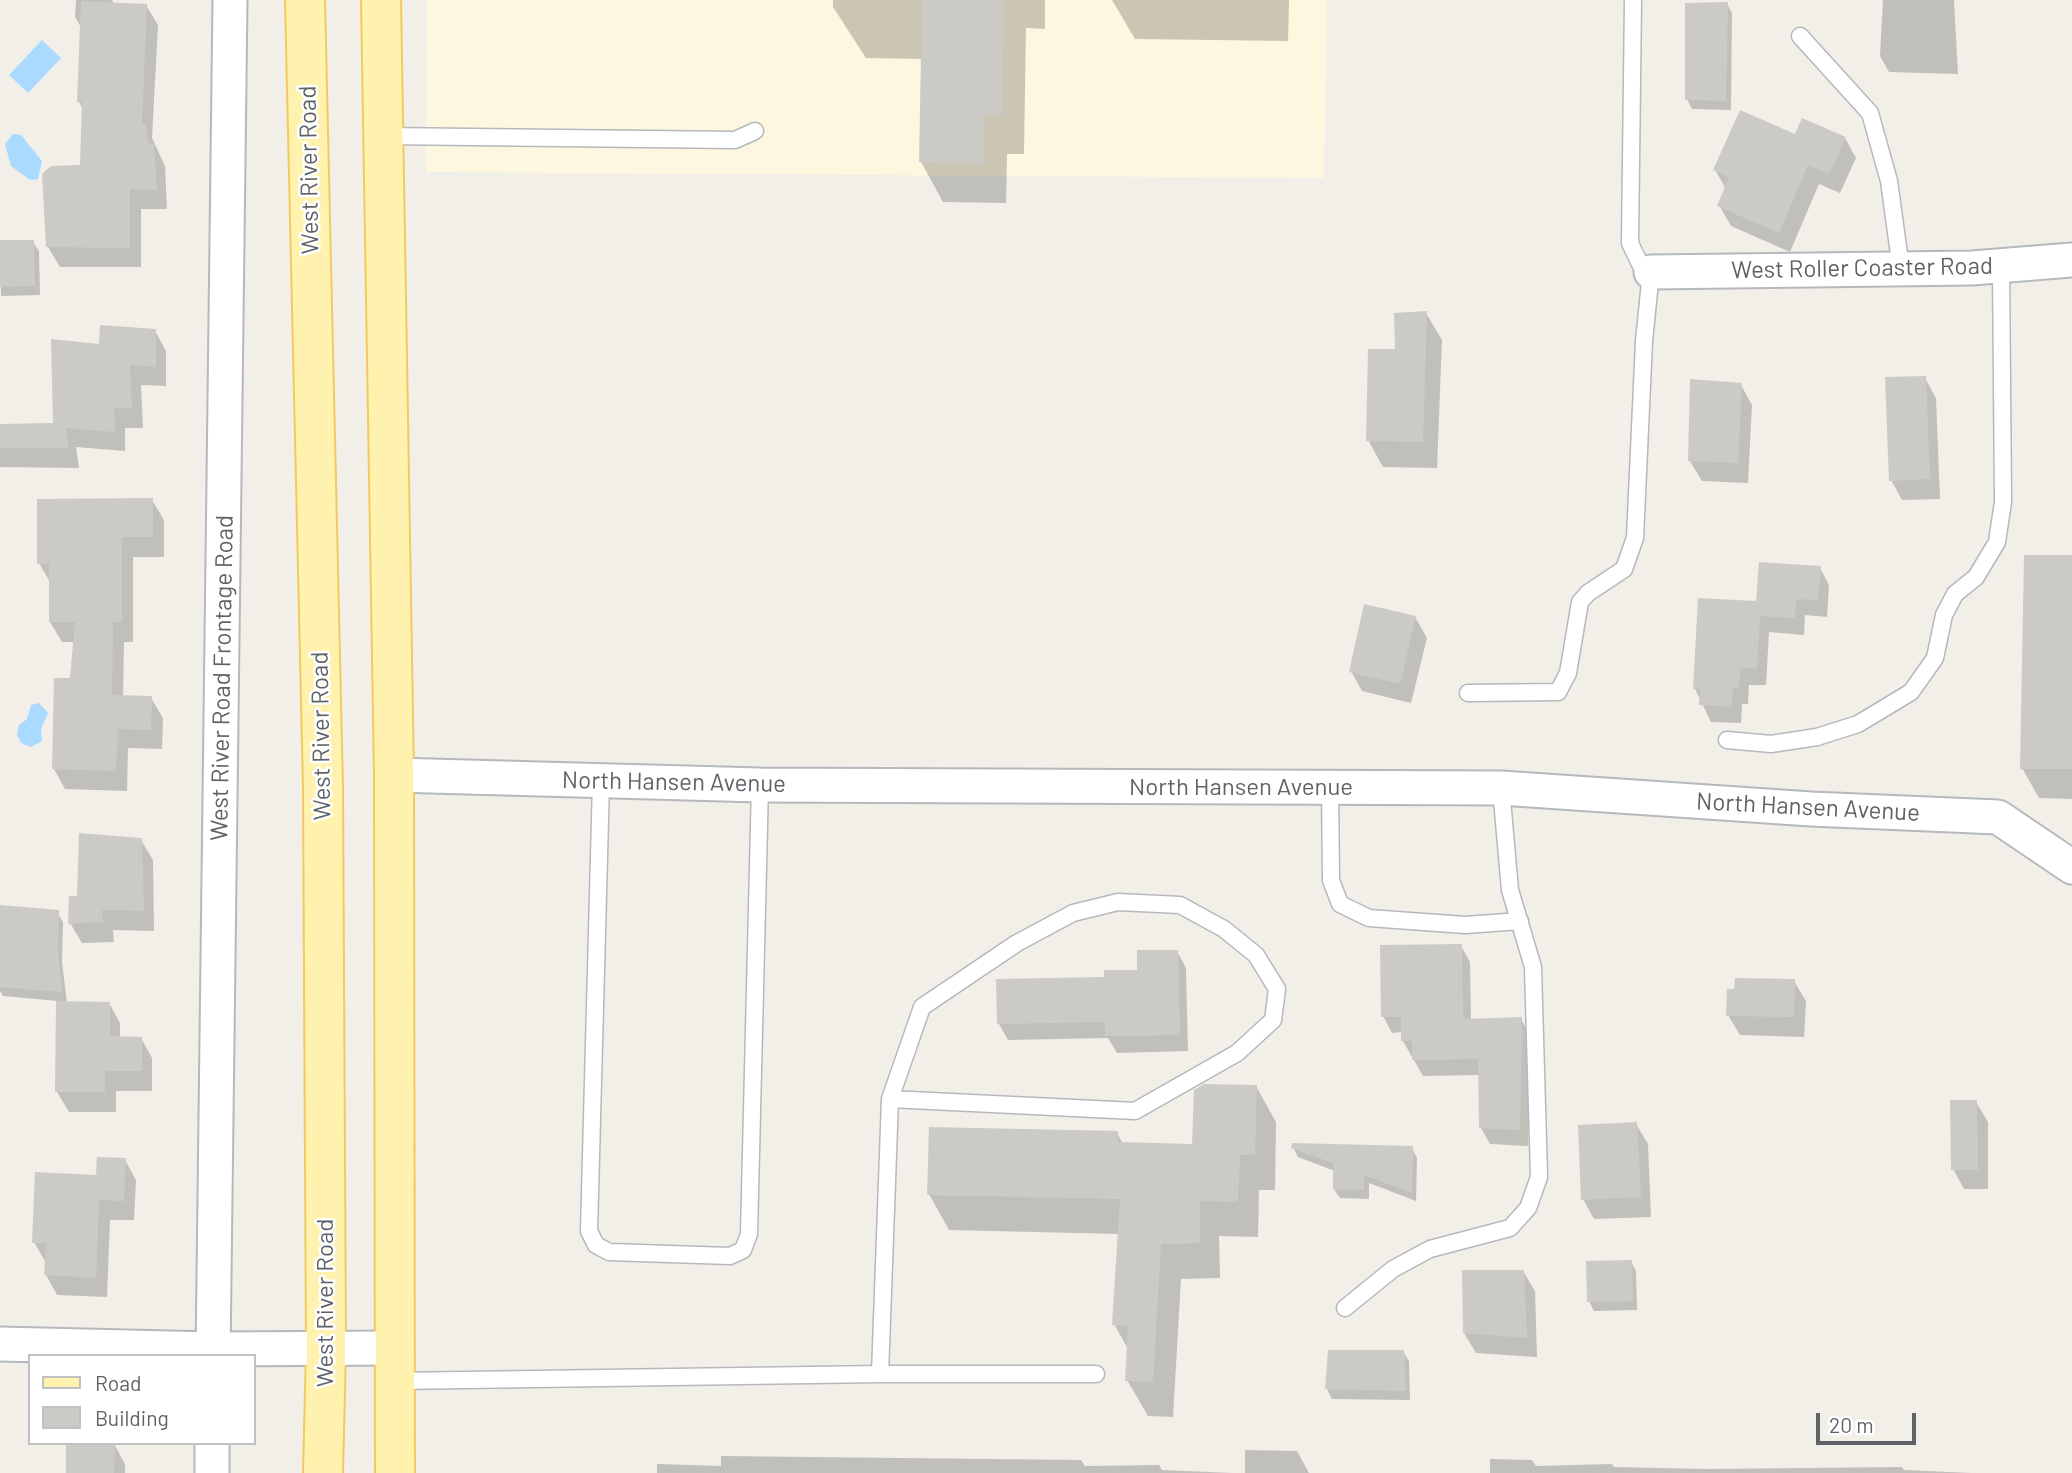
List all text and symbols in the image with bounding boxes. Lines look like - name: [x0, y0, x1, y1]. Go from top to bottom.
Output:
- street label: West River Road: [293, 85, 325, 255]
- street label: West Roller Coaster Road: [1731, 251, 1993, 285]
- street label: West River Road Frontage Road: [205, 515, 239, 841]
- street label: West River Road: [305, 651, 337, 821]
- street label: North Hansen Avenue: [562, 766, 786, 798]
- street label: North Hansen Avenue: [1129, 773, 1353, 801]
- street label: North Hansen Avenue: [1695, 787, 1921, 827]
- street label: West River Road: [311, 1219, 339, 1387]
- legend: [28, 1354, 256, 1445]
- text: Road: [95, 1370, 141, 1395]
- scale bar: [1820, 1400, 1920, 1444]
- text: Building: [95, 1405, 169, 1430]
- text: 20 m: [1829, 1412, 1874, 1437]

